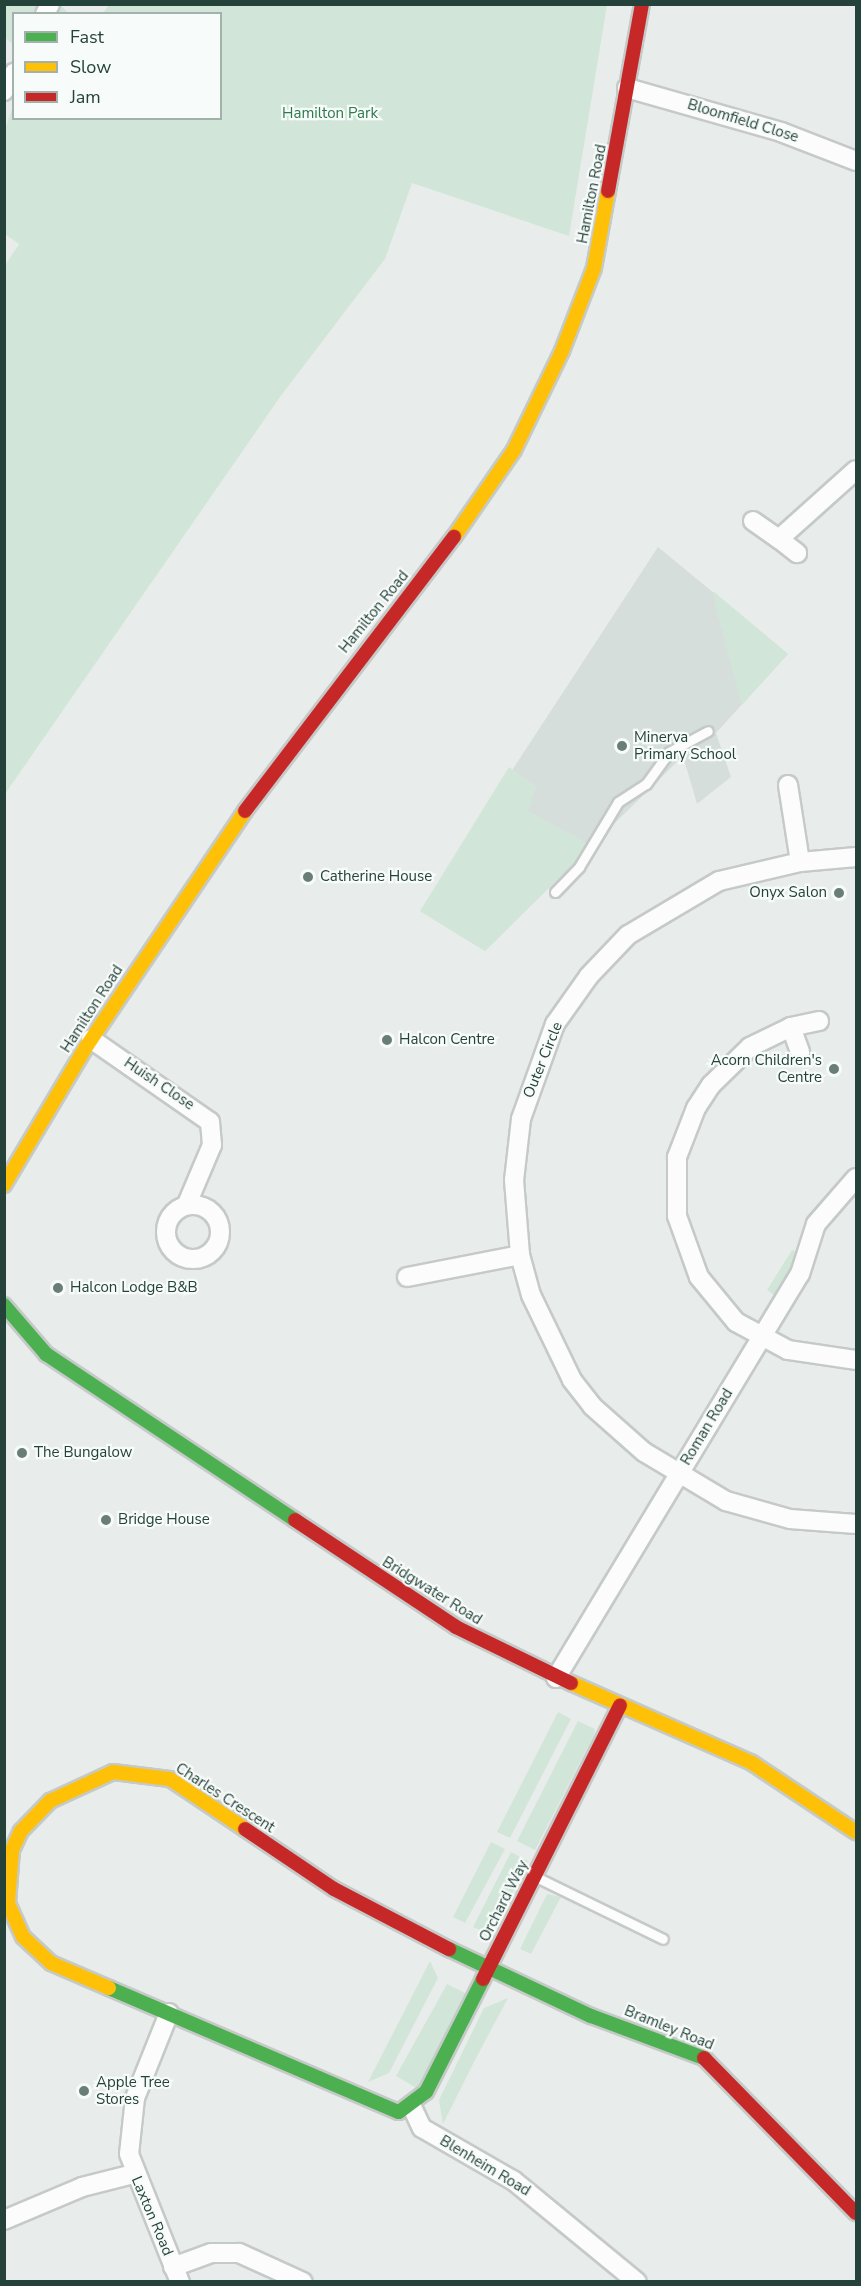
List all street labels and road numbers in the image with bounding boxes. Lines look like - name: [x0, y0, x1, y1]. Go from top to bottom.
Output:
- street label: Bloomfield Close: [685, 96, 801, 146]
- street label: Hamilton Road: [574, 143, 610, 245]
- street label: Hamilton Road: [335, 567, 413, 657]
- street label: Hamilton Road: [57, 962, 127, 1056]
- street label: Outer Circle: [520, 1019, 566, 1101]
- street label: Huish Close: [120, 1054, 198, 1114]
- street label: Roman Road: [677, 1385, 737, 1469]
- street label: Bridgwater Road: [379, 1553, 485, 1629]
- street label: Charles Crescent: [172, 1759, 278, 1837]
- street label: Orchard Way: [476, 1857, 532, 1945]
- street label: Bramley Road: [622, 2002, 716, 2054]
- street label: Blenheim Road: [436, 2132, 534, 2200]
- street label: Laxton Road: [127, 2173, 177, 2259]

